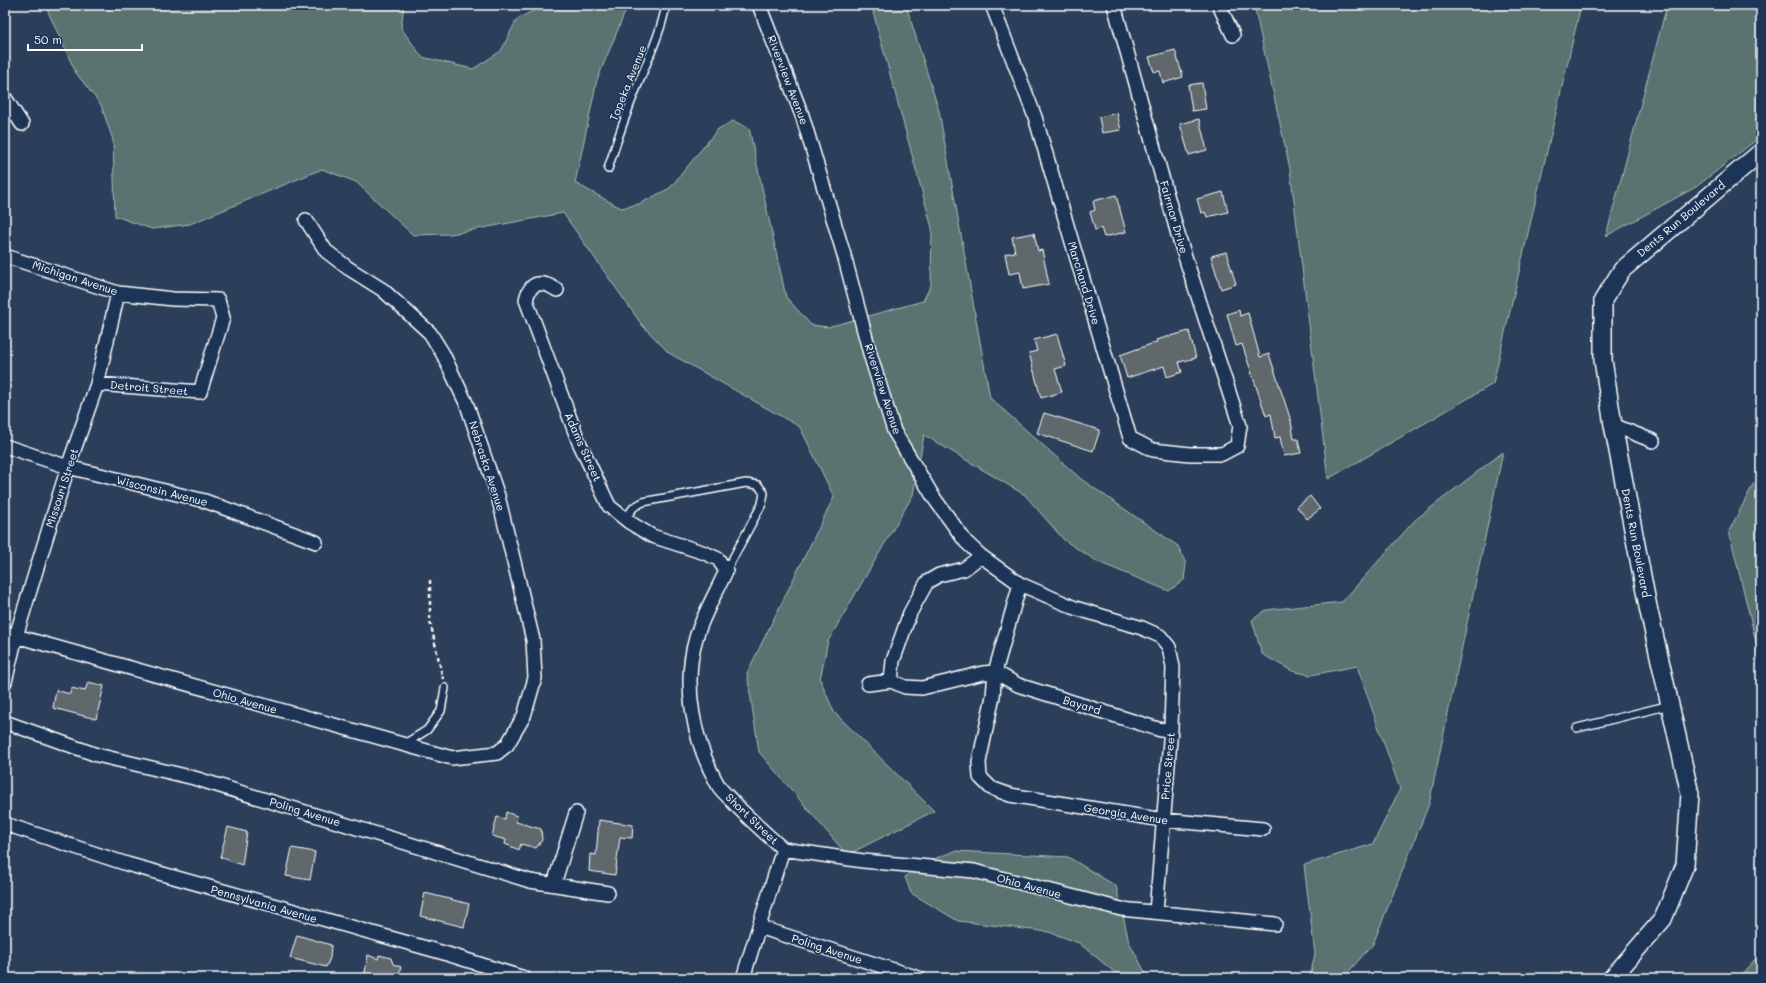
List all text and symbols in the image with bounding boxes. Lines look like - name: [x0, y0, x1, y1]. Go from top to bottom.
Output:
- scale bar: [28, 26, 142, 52]
- text: 50 m: [34, 31, 62, 47]
- street label: Riverview Avenue: [764, 33, 812, 127]
- street label: Topeka Avenue: [605, 43, 650, 123]
- street label: Dents Run Boulevard: [1633, 177, 1728, 260]
- street label: Fairmor Drive: [1157, 179, 1192, 255]
- street label: Marchand Drive: [1065, 239, 1104, 327]
- street label: Michigan Avenue: [30, 257, 120, 298]
- street label: Riverview Avenue: [862, 342, 905, 436]
- street label: Detroit Street: [110, 377, 189, 398]
- street label: Adams Street: [562, 410, 605, 484]
- street label: Nebraska Avenue: [466, 419, 509, 513]
- street label: Missouri Street: [42, 446, 81, 530]
- street label: Wisconsin Avenue: [115, 472, 210, 509]
- street label: Dents Run Boulevard: [1619, 487, 1654, 599]
- street label: Ohio Avenue: [211, 684, 279, 717]
- street label: Bayard: [1061, 692, 1103, 717]
- street label: Price Street: [1157, 732, 1178, 800]
- street label: Short Street: [723, 790, 782, 848]
- street label: Poling Avenue: [268, 794, 343, 829]
- street label: Georgia Avenue: [1083, 799, 1170, 828]
- street label: Ohio Avenue: [995, 870, 1063, 901]
- street label: Pennsylvania Avenue: [209, 881, 319, 926]
- street label: Poling Avenue: [790, 930, 865, 967]

